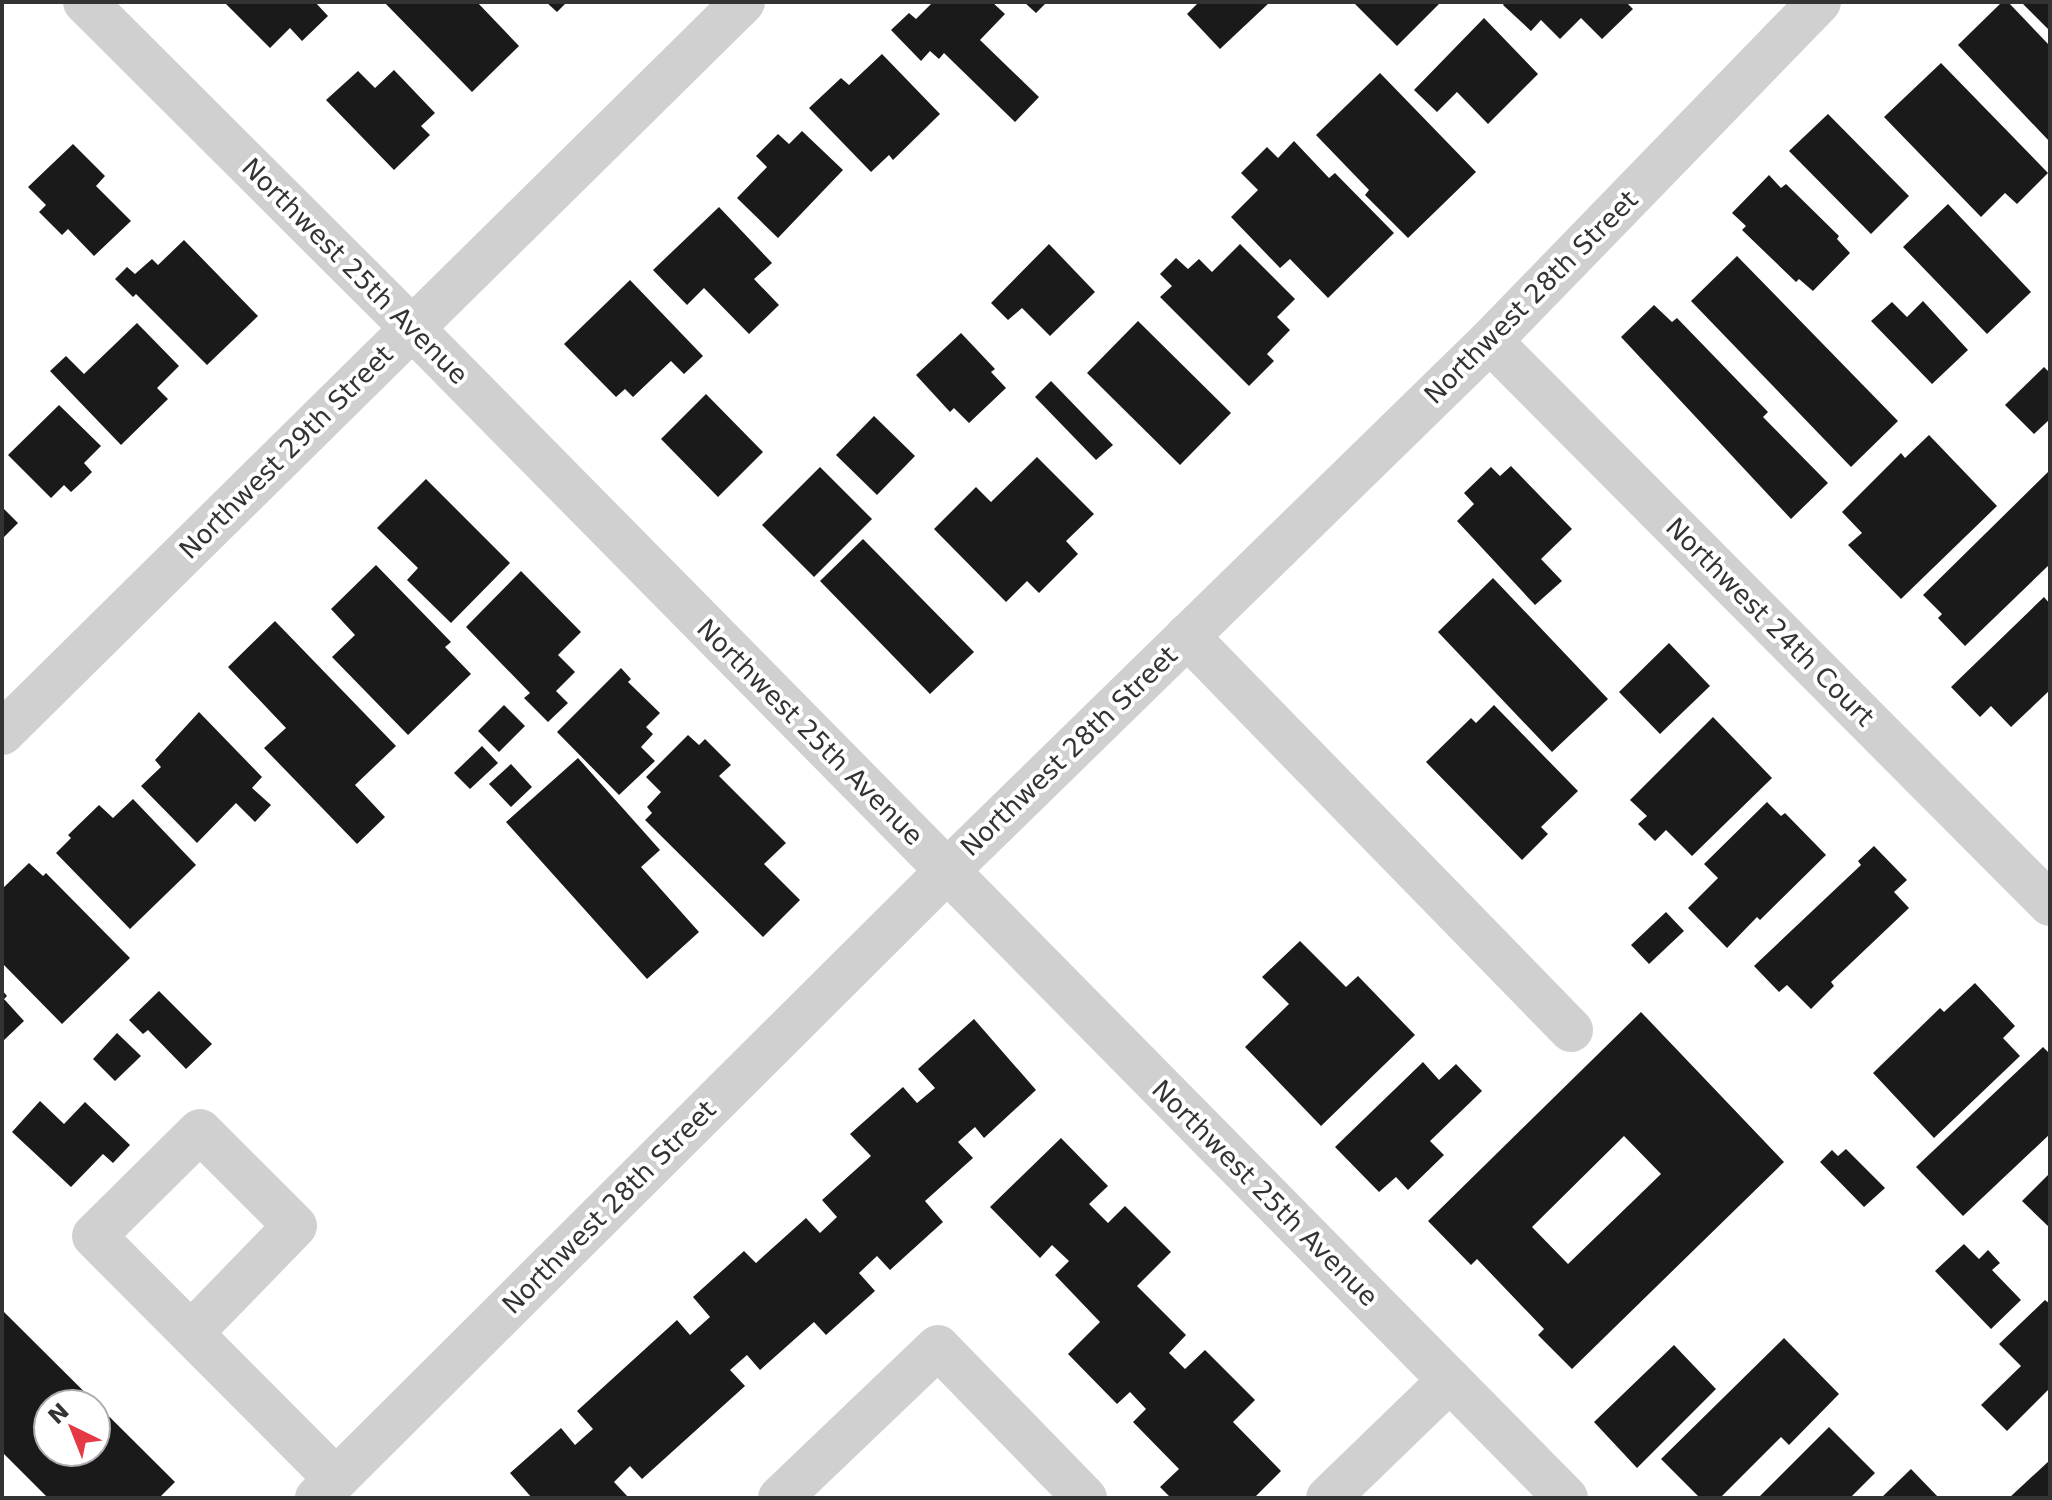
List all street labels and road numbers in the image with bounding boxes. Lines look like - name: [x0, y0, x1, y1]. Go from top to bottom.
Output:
- street label: Northwest 25th Avenue: [236, 152, 474, 390]
- street label: Northwest 28th Street: [1418, 184, 1644, 410]
- street label: Northwest 29th Street: [173, 339, 399, 565]
- street label: Northwest 24th Court: [1660, 512, 1880, 732]
- street label: Northwest 25th Avenue: [691, 613, 929, 851]
- street label: Northwest 28th Street: [955, 640, 1183, 862]
- street label: Northwest 25th Avenue: [1146, 1074, 1384, 1312]
- street label: Northwest 28th Street: [496, 1094, 722, 1320]

